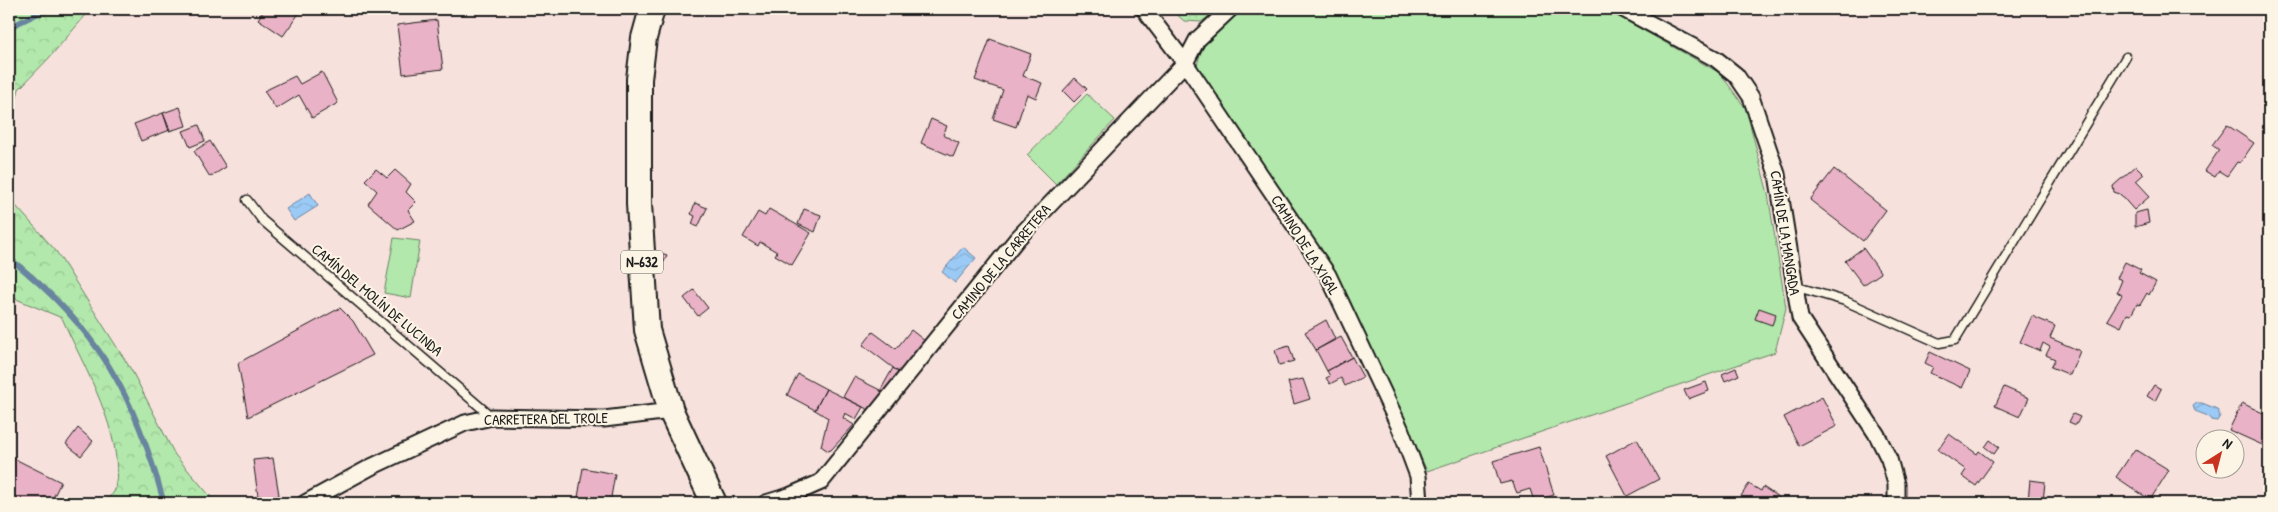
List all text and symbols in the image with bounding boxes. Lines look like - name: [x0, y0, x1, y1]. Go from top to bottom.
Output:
- street label: CAMÍN DE LA MANGADA: [1765, 169, 1806, 298]
- street label: CAMINO DE LA XIGAL: [1266, 191, 1345, 299]
- street label: CAMINO DE LA CARRETERA: [946, 199, 1056, 324]
- street label: CAMÍN DEL MOLÍN DE LUCINDA: [307, 238, 448, 361]
- road number: N-632: [621, 250, 663, 274]
- street label: CARRETERA DEL TROLE: [484, 407, 609, 430]
- north arrow: [2196, 430, 2246, 480]
- text: N: [2219, 433, 2237, 453]

